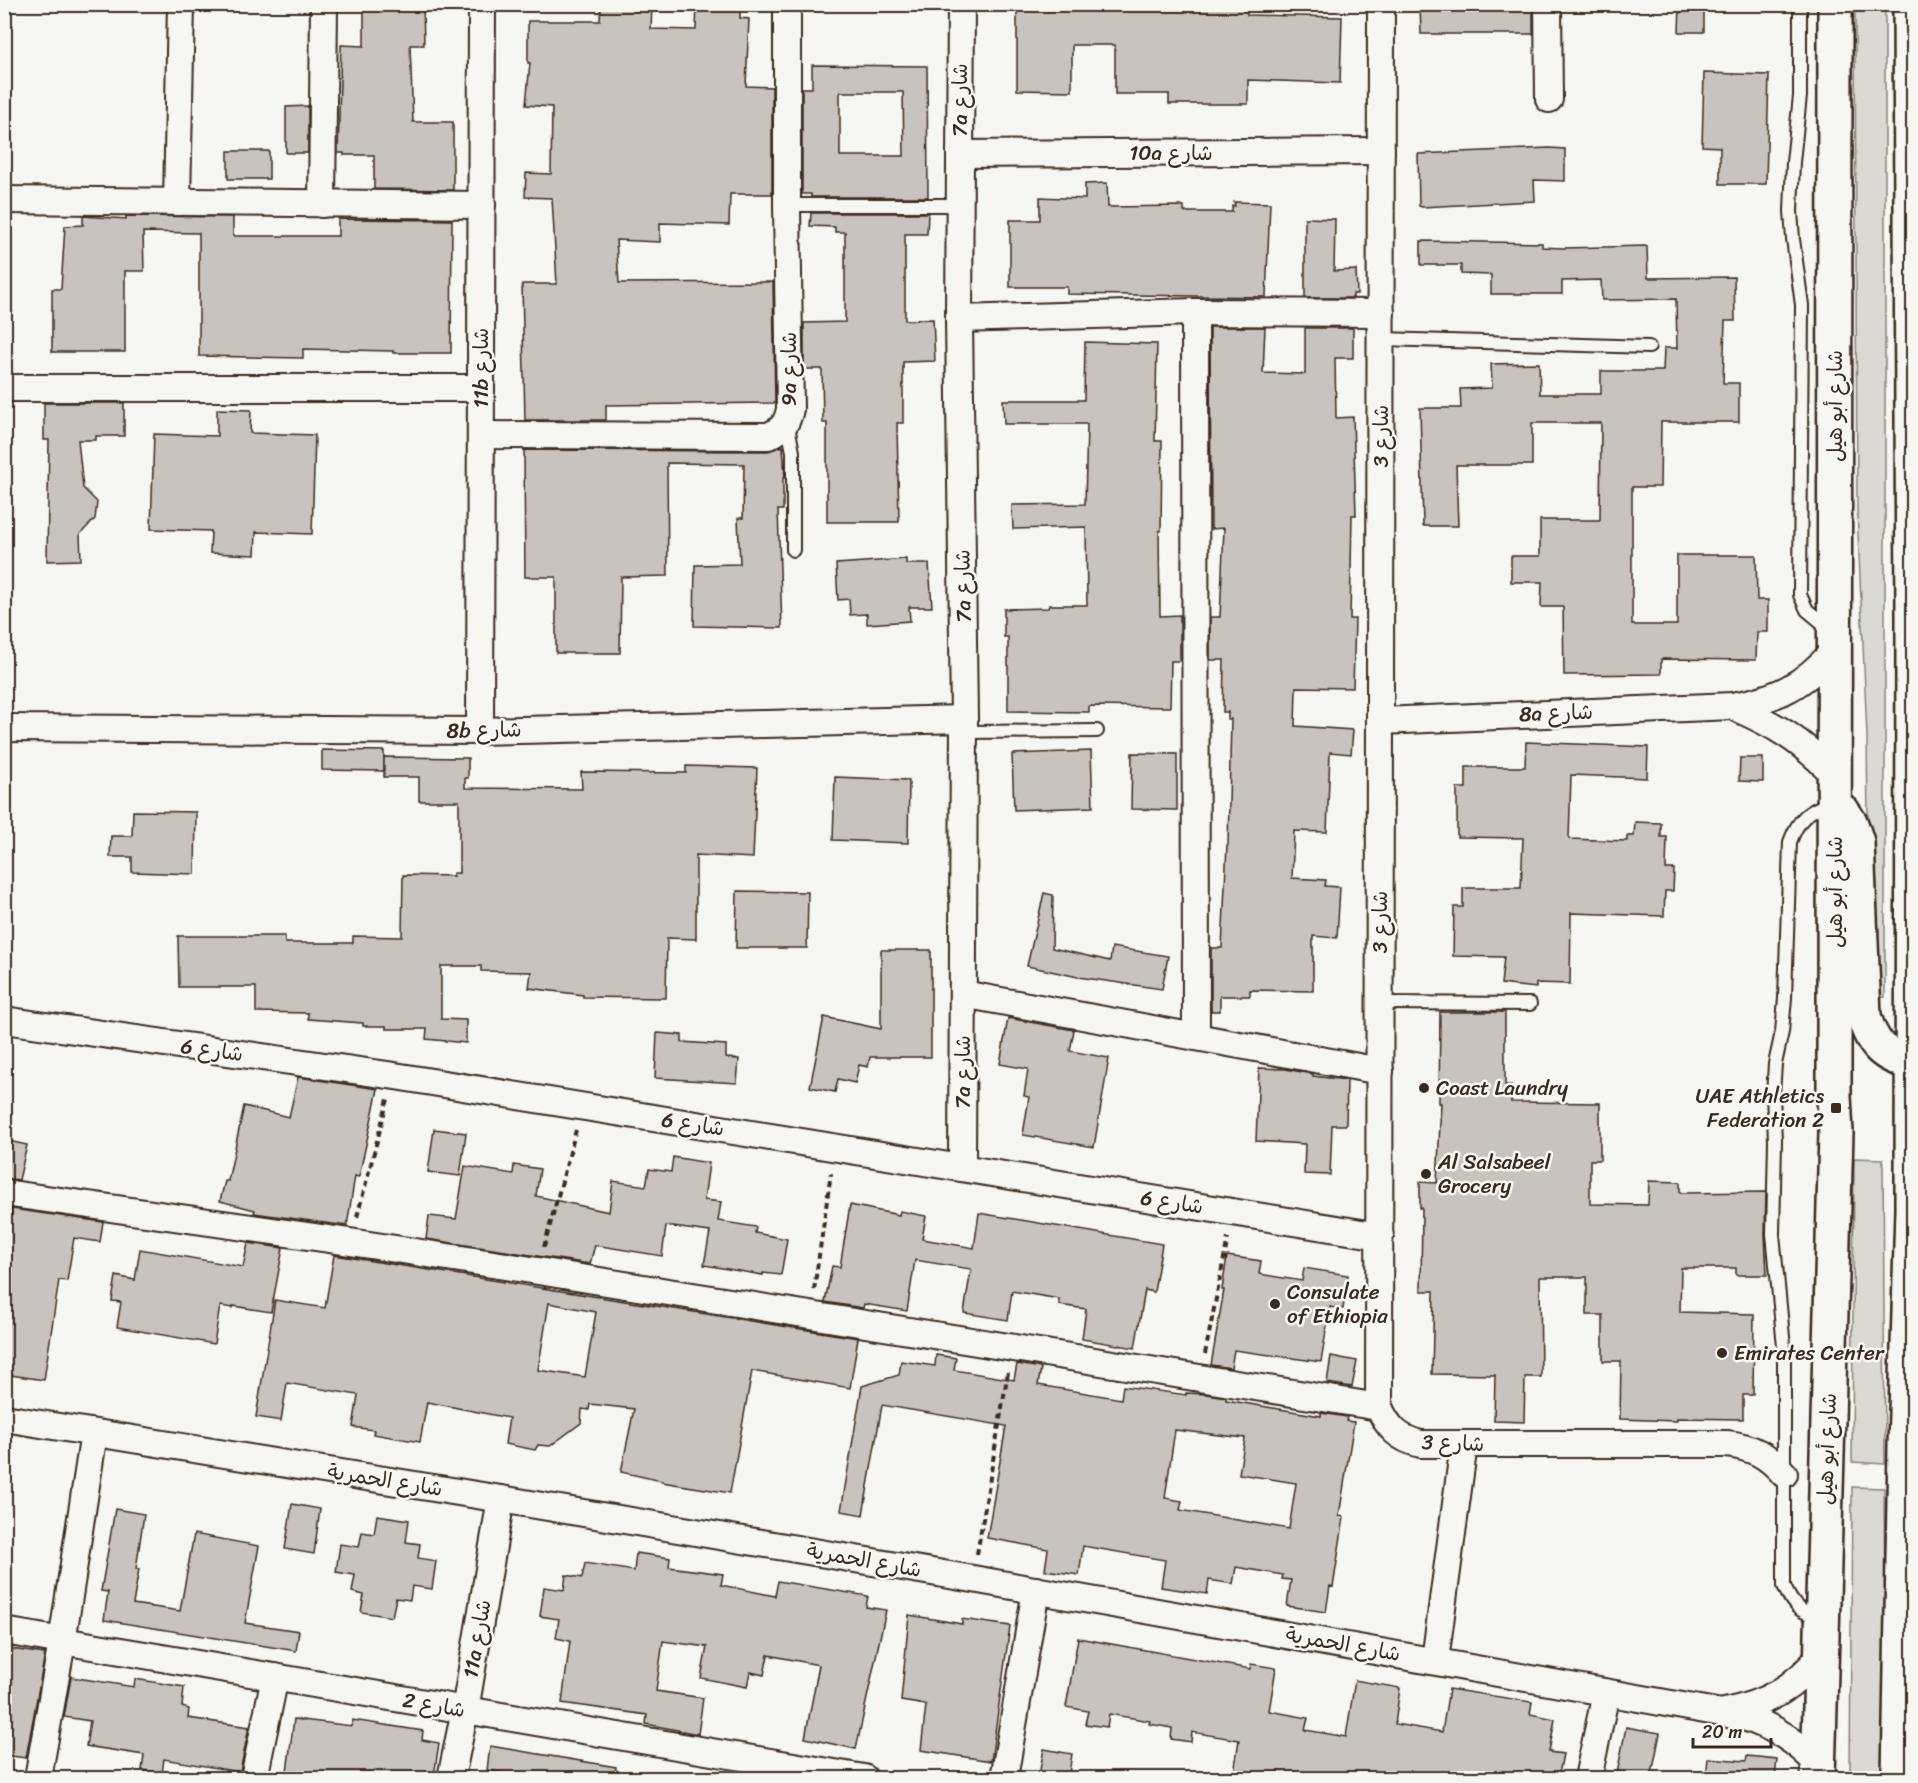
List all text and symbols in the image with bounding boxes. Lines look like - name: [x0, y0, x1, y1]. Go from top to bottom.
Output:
- street label: 7a شارع: [941, 63, 979, 137]
- street label: 10a شارع: [1129, 134, 1213, 172]
- street label: 11b شارع: [462, 328, 500, 408]
- street label: 9a شارع: [770, 332, 808, 406]
- street label: شارع أبو هيل: [1816, 350, 1854, 462]
- street label: شارع 3: [1362, 405, 1400, 467]
- street label: 7a شارع: [943, 549, 983, 623]
- street label: 8a شارع: [1518, 693, 1594, 733]
- street label: 8b شارع: [446, 710, 522, 750]
- street label: شارع أبو هيل: [1816, 836, 1854, 948]
- street label: شارع 3: [1361, 891, 1399, 953]
- street label: شارع 6: [178, 1027, 246, 1073]
- street label: 7a شارع: [944, 1035, 982, 1109]
- place label: Coast Laundry: [1436, 1069, 1568, 1107]
- place label: UAE Athletics Federation 2: [1696, 1077, 1824, 1139]
- marker: Coast Laundry: [1417, 1081, 1431, 1095]
- street label: شارع 6: [659, 1100, 727, 1148]
- marker: UAE Athletics Federation 2: [1829, 1101, 1843, 1115]
- place label: Al Salsabeel Grocery: [1437, 1143, 1552, 1205]
- marker: Al Salsabeel Grocery: [1419, 1167, 1433, 1181]
- street label: شارع 6: [1138, 1178, 1206, 1226]
- place label: Consulate of Ethiopia: [1287, 1273, 1388, 1335]
- marker: Consulate of Ethiopia: [1268, 1297, 1282, 1311]
- place label: Emirates Center: [1734, 1334, 1885, 1372]
- marker: Emirates Center: [1715, 1346, 1729, 1360]
- street label: شارع أبو هيل: [1806, 1392, 1848, 1506]
- street label: شارع 3: [1421, 1423, 1485, 1463]
- street label: شارع الحمرية: [325, 1452, 445, 1508]
- street label: شارع الحمرية: [804, 1531, 924, 1589]
- street label: 11a شارع: [451, 1597, 503, 1681]
- street label: شارع الحمرية: [1283, 1615, 1403, 1673]
- street label: شارع 2: [400, 1681, 468, 1729]
- scale bar: [1693, 1711, 1771, 1749]
- text: 20 m: [1702, 1716, 1742, 1748]

